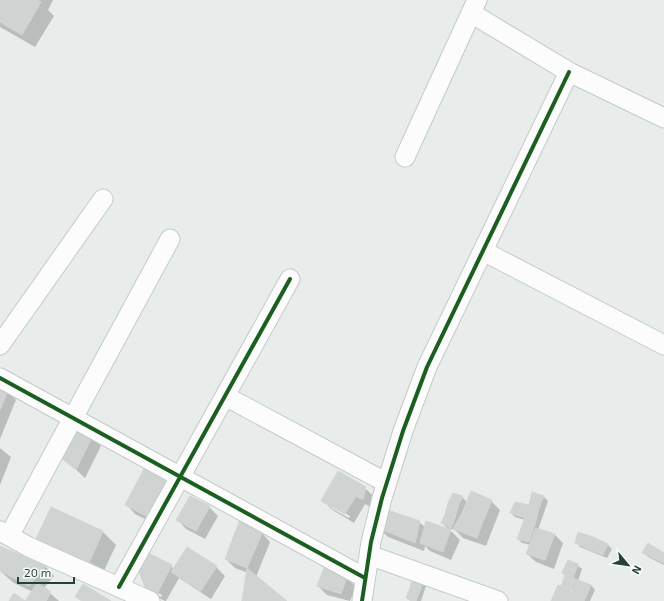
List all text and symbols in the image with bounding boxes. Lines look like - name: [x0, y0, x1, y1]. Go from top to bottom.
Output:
- north arrow: [608, 545, 648, 585]
- scale bar: [18, 559, 74, 585]
- text: N: [630, 563, 645, 577]
- text: 20 m: [24, 565, 51, 579]

